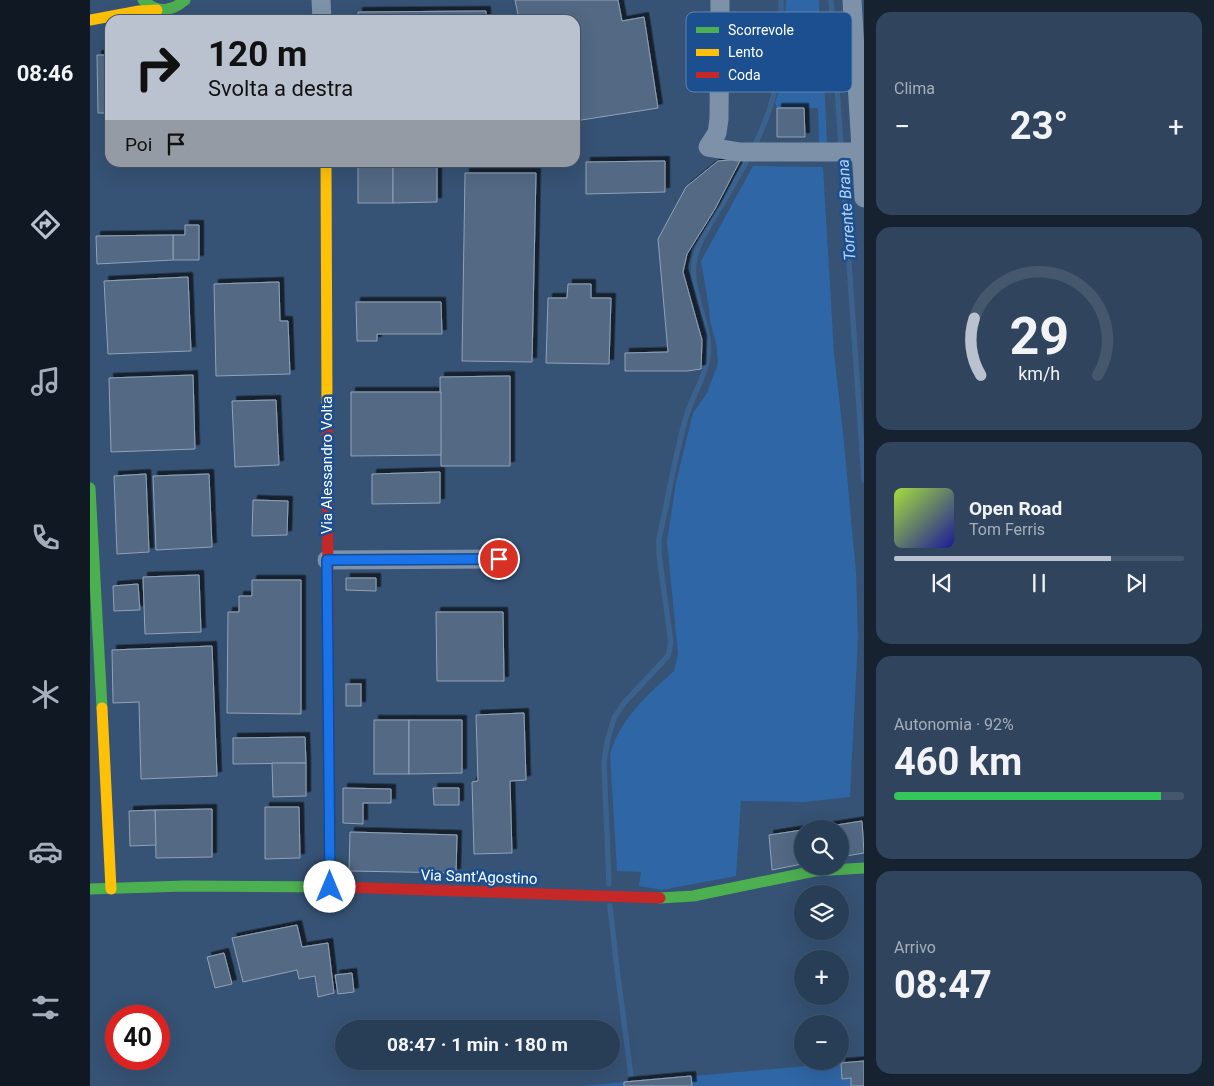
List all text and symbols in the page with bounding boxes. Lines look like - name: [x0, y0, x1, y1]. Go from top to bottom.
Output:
- legend: [686, 12, 852, 92]
- text: Scorrevole: [728, 22, 794, 38]
- text: 120 m: [208, 34, 307, 75]
- icon: right: [125, 35, 190, 100]
- text: Lento: [728, 44, 763, 60]
- text: 08:46: [17, 61, 73, 86]
- text: Coda: [728, 67, 761, 83]
- text: Svolta a destra: [208, 76, 353, 101]
- text: Clima: [894, 79, 935, 98]
- text: 23°: [1010, 104, 1068, 148]
- text: −: [894, 110, 910, 143]
- text: +: [1168, 110, 1184, 143]
- icon: arrive: [162, 130, 190, 158]
- text: Poi: [125, 133, 152, 156]
- water label: Torrente Brana: [833, 159, 860, 261]
- icon: directions: [28, 207, 63, 242]
- text: 29: [1009, 306, 1069, 367]
- text: km/h: [1018, 363, 1060, 384]
- icon: music: [28, 364, 63, 399]
- street label: Via Alessandro Volta: [318, 396, 336, 534]
- text: Open Road: [969, 497, 1062, 520]
- icon: phone: [28, 520, 63, 555]
- text: Tom Ferris: [969, 520, 1045, 539]
- pin: [478, 538, 520, 580]
- icon: arrive: [485, 545, 513, 573]
- icon: previous: [928, 569, 956, 597]
- icon: pause: [1025, 569, 1053, 597]
- icon: next: [1122, 569, 1150, 597]
- icon: climate: [28, 677, 63, 712]
- text: Autonomia · 92%: [894, 715, 1014, 734]
- text: 460 km: [894, 740, 1022, 784]
- map controls: [794, 820, 849, 1070]
- button: search: [794, 820, 849, 875]
- icon: car: [28, 834, 63, 869]
- position arrow: [303, 860, 355, 912]
- street label: Via Sant'Agostino: [420, 866, 538, 888]
- button: layers: [794, 885, 849, 940]
- text: Arrivo: [894, 938, 936, 957]
- button: +: [794, 950, 849, 1005]
- text: 08:47: [894, 963, 992, 1007]
- icon: filters: [28, 990, 63, 1025]
- speed limit sign: 40: [105, 1005, 170, 1070]
- button: −: [794, 1015, 849, 1070]
- text: 08:47 · 1 min · 180 m: [387, 1033, 568, 1056]

